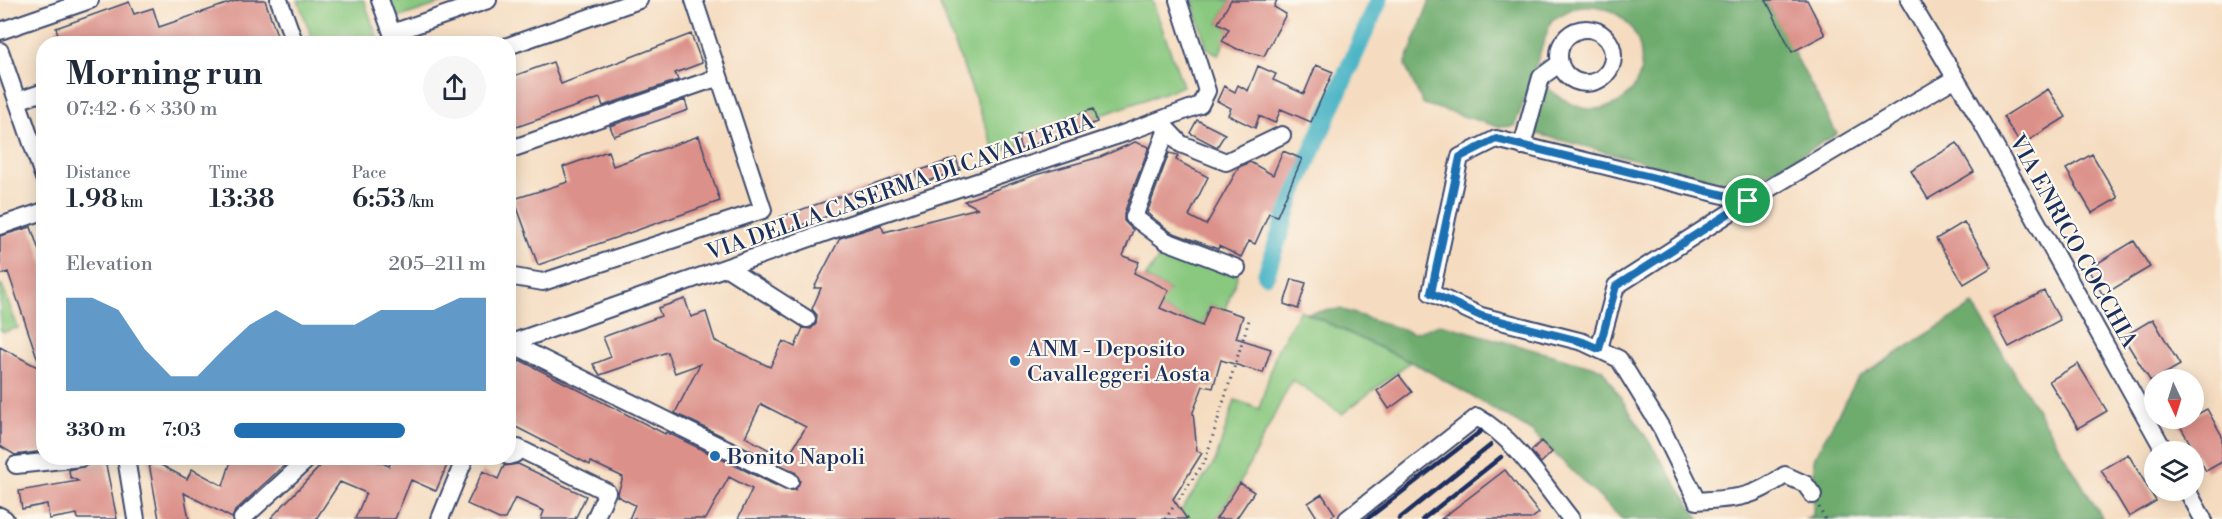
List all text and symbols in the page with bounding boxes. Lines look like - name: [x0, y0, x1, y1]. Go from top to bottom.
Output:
- text: Morning run: [66, 54, 263, 95]
- button: share: [423, 56, 486, 119]
- text: 07:42 · 6 × 330 m: [66, 97, 218, 122]
- street label: VIA DELLA CASERMA DI CAVALLERIA: [702, 108, 1099, 267]
- street label: VIA ENRICO COCCHIA: [2002, 130, 2143, 354]
- text: Distance: [66, 163, 131, 183]
- text: Time: [209, 163, 248, 183]
- text: Pace: [352, 163, 386, 183]
- pin: [1722, 175, 1773, 226]
- text: 1.98: [66, 183, 118, 215]
- text: 13:38: [209, 183, 275, 215]
- text: 6:53: [352, 183, 406, 215]
- icon: arrive: [1731, 184, 1764, 217]
- text: km: [118, 192, 143, 212]
- text: /km: [406, 192, 434, 212]
- text: Elevation: [66, 252, 153, 277]
- text: 205–211 m: [388, 252, 486, 277]
- place label: ANM - Deposito Cavalleggeri Aosta: [1026, 336, 1211, 388]
- marker: ANM - Deposito Cavalleggeri Aosta: [1008, 354, 1022, 368]
- north arrow: [2144, 369, 2204, 429]
- map controls: [2144, 369, 2204, 501]
- text: 330 m: [66, 418, 126, 443]
- text: 7:03: [162, 418, 201, 443]
- button: layers: [2144, 441, 2204, 501]
- place label: Bonito Napoli: [726, 444, 865, 471]
- marker: Bonito Napoli: [708, 449, 722, 463]

